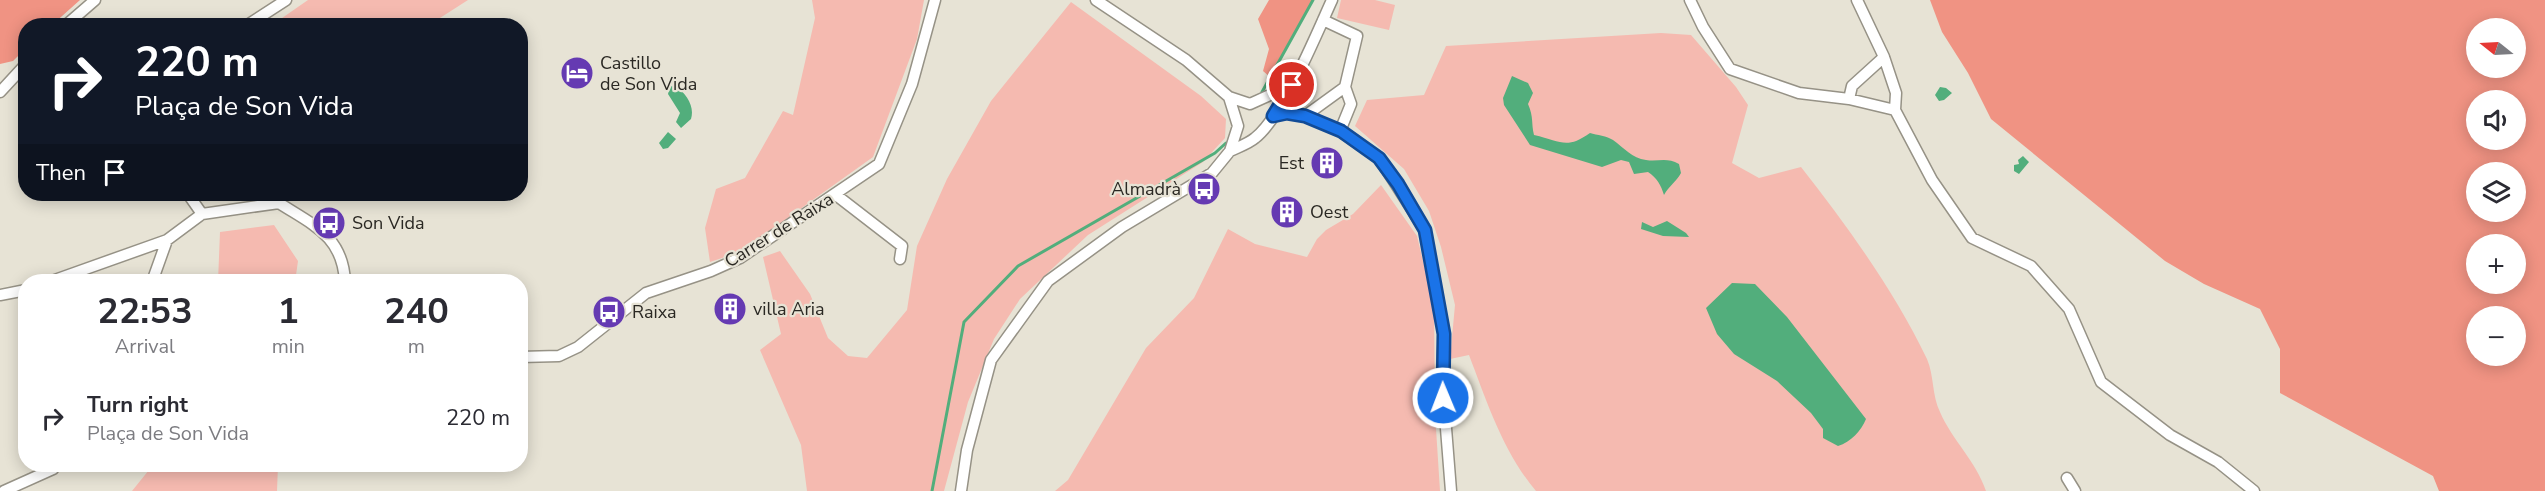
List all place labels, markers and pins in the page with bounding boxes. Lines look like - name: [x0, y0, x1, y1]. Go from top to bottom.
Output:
- place label: Castillo de Son Vida: [600, 51, 697, 96]
- hotel icon: Castillo de Son Vida: [559, 55, 595, 91]
- pin: [1266, 59, 1317, 110]
- building icon: Est: [1309, 145, 1345, 181]
- place label: Est: [1279, 151, 1305, 175]
- bus stop icon: Almadrà: [1186, 171, 1222, 207]
- place label: Almadrà: [1111, 177, 1181, 201]
- building icon: Oest: [1269, 194, 1305, 230]
- place label: Oest: [1310, 200, 1349, 224]
- bus stop icon: Son Vida: [311, 205, 347, 241]
- place label: Son Vida: [352, 211, 425, 235]
- building icon: villa Aria: [712, 291, 748, 327]
- bus stop icon: Raixa: [591, 294, 627, 330]
- place label: villa Aria: [753, 297, 825, 321]
- place label: Raixa: [632, 300, 677, 324]

